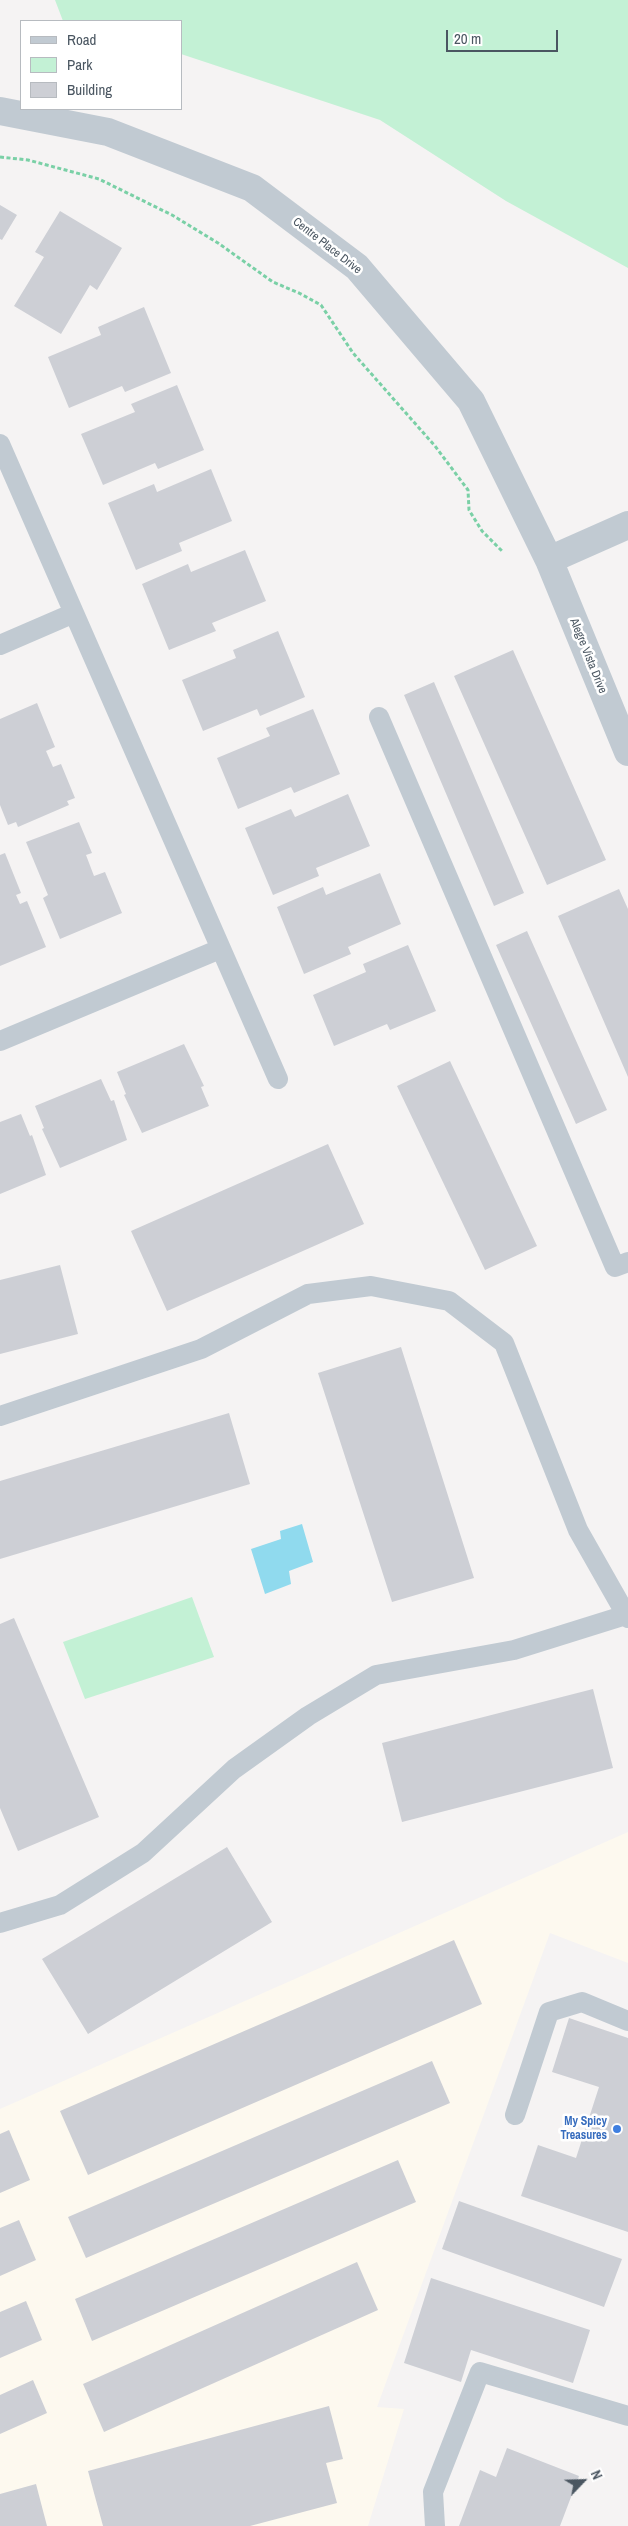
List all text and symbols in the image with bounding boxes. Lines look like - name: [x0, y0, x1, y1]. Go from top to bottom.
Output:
- legend: [20, 20, 182, 110]
- scale bar: [448, 20, 560, 52]
- text: 20 m: [454, 28, 481, 49]
- text: Road: [67, 29, 96, 50]
- text: Park: [67, 54, 92, 75]
- text: Building: [67, 79, 112, 100]
- street label: Centre Place Drive: [290, 215, 364, 277]
- street label: Alegre Vista Drive: [566, 616, 610, 696]
- place label: My Spicy Treasures: [561, 2115, 607, 2143]
- marker: My Spicy Treasures: [611, 2123, 623, 2135]
- north arrow: [558, 2456, 608, 2506]
- text: N: [587, 2467, 607, 2482]

